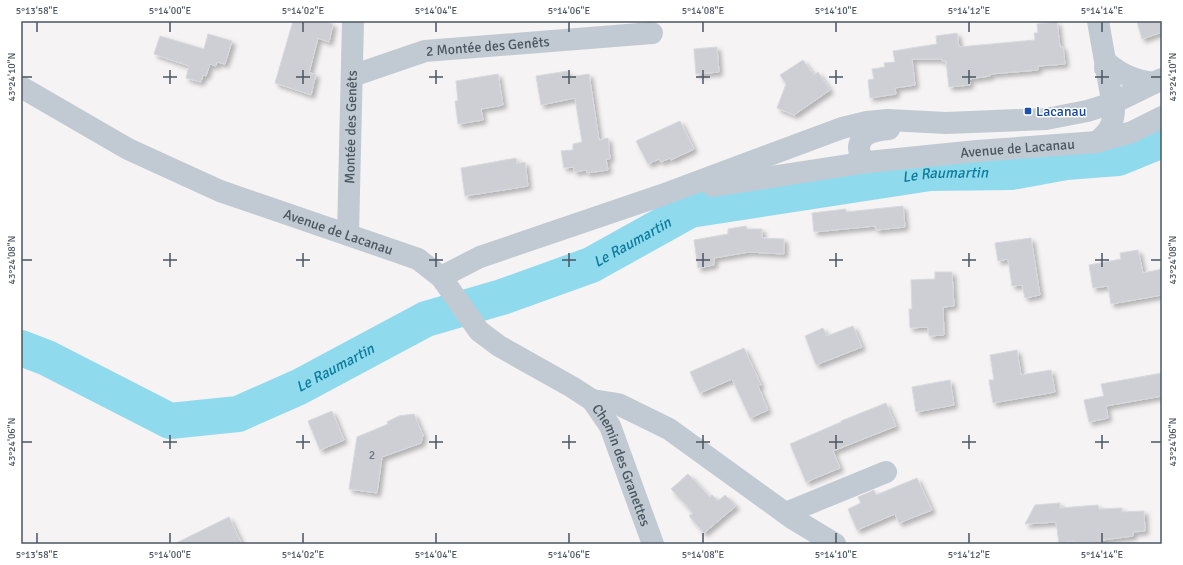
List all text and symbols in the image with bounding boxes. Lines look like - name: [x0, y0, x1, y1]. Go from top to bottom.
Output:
- text: 5°13'58"E: [16, 5, 58, 17]
- text: 5°14'00"E: [149, 5, 191, 17]
- text: 5°14'02"E: [282, 5, 324, 17]
- text: 5°14'04"E: [415, 5, 457, 17]
- text: 5°14'06"E: [548, 5, 590, 17]
- text: 5°14'08"E: [682, 5, 724, 17]
- text: 5°14'10"E: [815, 5, 857, 17]
- text: 5°14'12"E: [948, 5, 990, 17]
- text: 5°14'14"E: [1081, 5, 1123, 17]
- street label: 2 Montée des Genêts: [425, 33, 550, 60]
- text: 43°24'10"N: [6, 53, 18, 101]
- text: 43°24'10"N: [1167, 53, 1179, 101]
- street label: Montée des Genêts: [341, 70, 361, 184]
- place label: Lacanau: [1036, 103, 1086, 120]
- marker: Lacanau: [1023, 106, 1033, 116]
- street label: Avenue de Lacanau: [959, 136, 1075, 162]
- water label: Le Raumartin: [901, 163, 989, 186]
- street label: Avenue de Lacanau: [281, 205, 395, 259]
- water label: Le Raumartin: [590, 213, 675, 271]
- text: 43°24'08"N: [6, 236, 18, 284]
- text: 43°24'08"N: [1167, 236, 1179, 284]
- water label: Le Raumartin: [293, 339, 378, 396]
- street label: Chemin des Granettes: [588, 401, 654, 529]
- text: 43°24'06"N: [6, 418, 18, 466]
- text: 43°24'06"N: [1167, 418, 1179, 466]
- house number: 2: [369, 448, 375, 463]
- text: 5°13'58"E: [16, 549, 58, 561]
- text: 5°14'00"E: [149, 549, 191, 561]
- text: 5°14'02"E: [282, 549, 324, 561]
- text: 5°14'04"E: [415, 549, 457, 561]
- text: 5°14'06"E: [548, 549, 590, 561]
- text: 5°14'08"E: [682, 549, 724, 561]
- text: 5°14'10"E: [815, 549, 857, 561]
- text: 5°14'12"E: [948, 549, 990, 561]
- text: 5°14'14"E: [1081, 549, 1123, 561]

